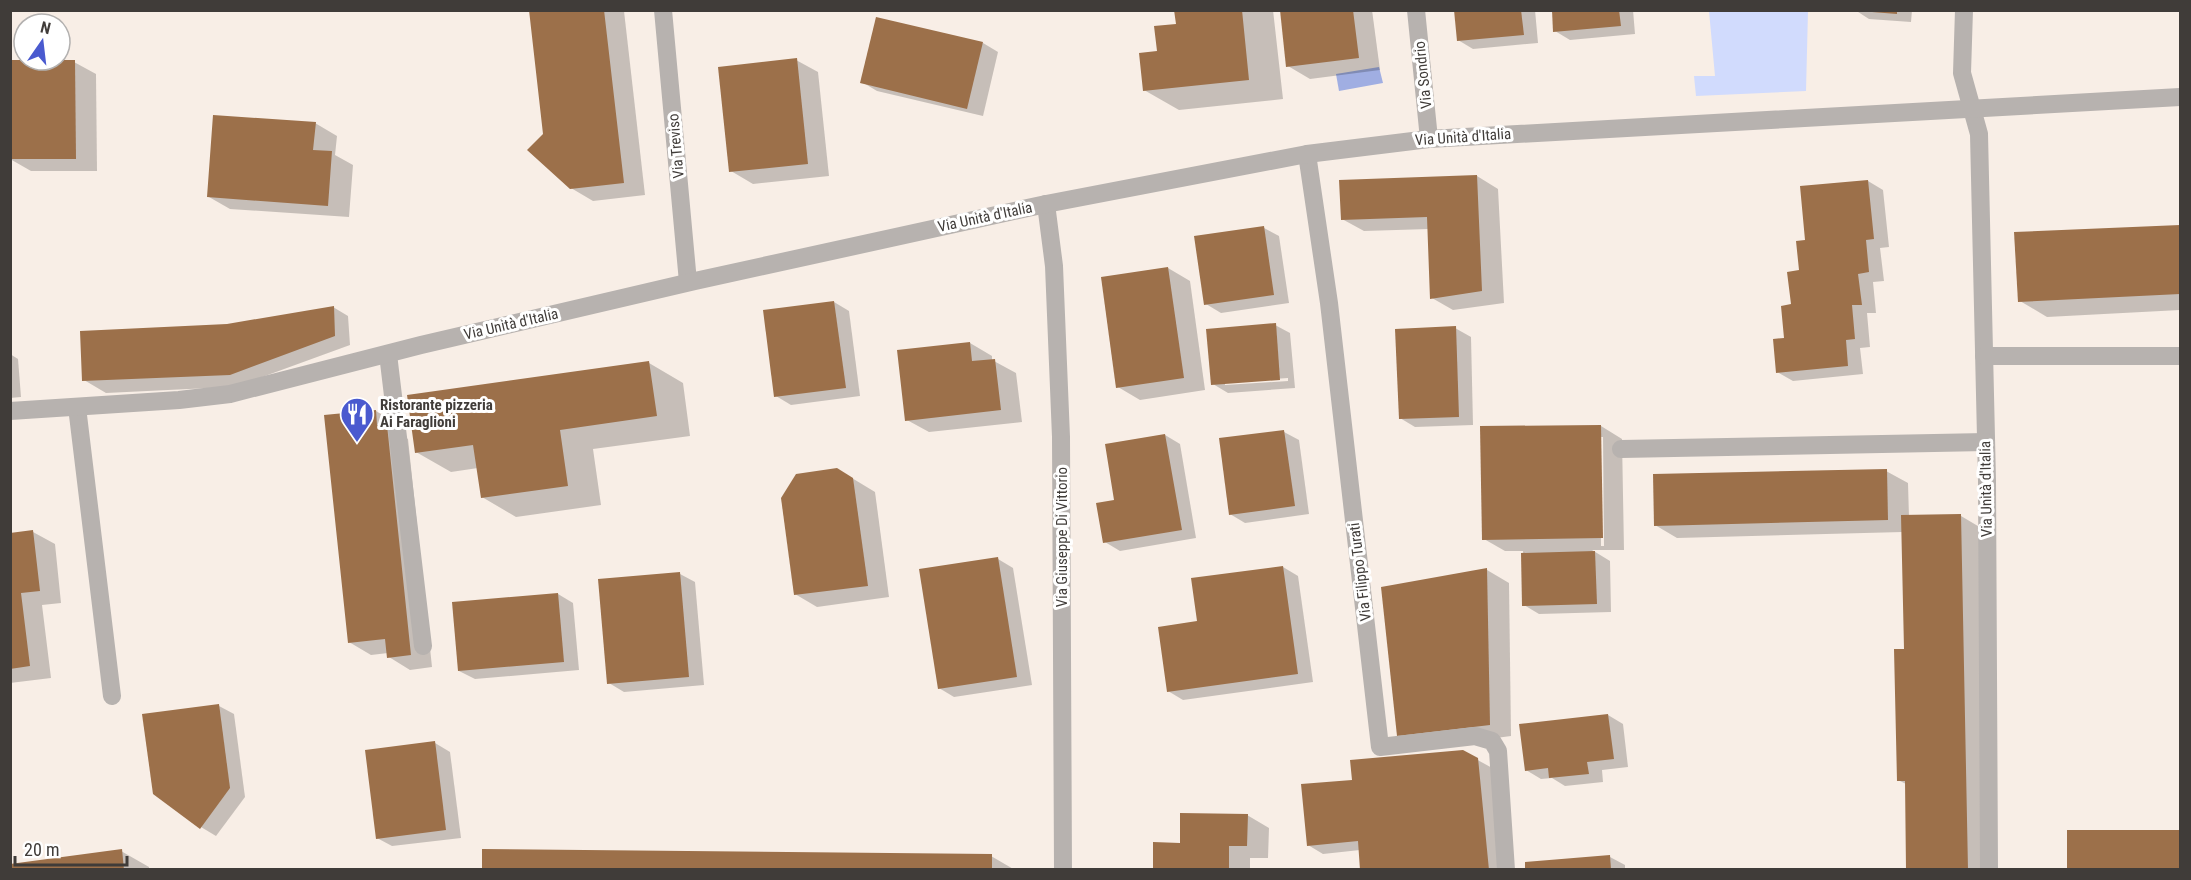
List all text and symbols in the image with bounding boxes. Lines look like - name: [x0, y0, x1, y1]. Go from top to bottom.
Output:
- north arrow: [12, 12, 72, 72]
- text: N: [38, 18, 53, 38]
- street label: Via Sondrio: [1410, 40, 1436, 110]
- street label: Via Treviso: [664, 113, 688, 179]
- street label: Via Unità d'Italia: [1414, 125, 1512, 149]
- street label: Via Unità d'Italia: [936, 198, 1034, 236]
- street label: Via Unità d'Italia: [462, 304, 560, 344]
- restaurant icon: Ristorante pizzeria Ai Faraglioni: [339, 396, 375, 443]
- place label: Ristorante pizzeria Ai Faraglioni: [380, 396, 493, 431]
- street label: Via Unità d'Italia: [1976, 441, 1996, 537]
- street label: Via Giuseppe Di Vittorio: [1053, 467, 1071, 607]
- street label: Via Filippo Turati: [1345, 522, 1375, 622]
- scale bar: [15, 829, 128, 867]
- text: 20 m: [24, 839, 59, 860]

